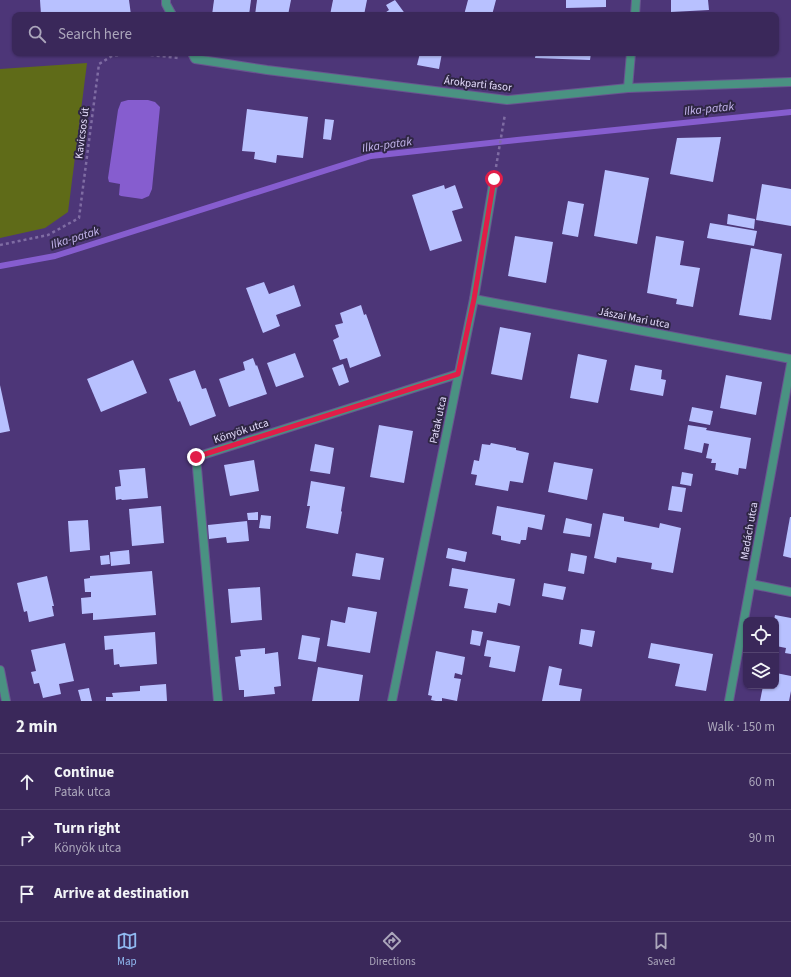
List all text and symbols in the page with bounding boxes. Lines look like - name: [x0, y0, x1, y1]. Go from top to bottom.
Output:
- search box: [12, 12, 779, 56]
- icon: search: [26, 23, 48, 45]
- text: Search here: [58, 24, 132, 45]
- street label: Árokparti fasor: [443, 73, 513, 95]
- water label: Ilka-patak: [683, 98, 735, 120]
- street label: Kavicsos út: [71, 106, 93, 160]
- water label: Ilka-patak: [361, 133, 413, 157]
- route start: [485, 170, 503, 188]
- water label: Ilka-patak: [48, 222, 102, 253]
- street label: Jászai Mari utca: [597, 304, 671, 332]
- street label: Patak utca: [426, 395, 450, 445]
- street label: Könyök utca: [212, 415, 270, 447]
- route end: [187, 448, 205, 466]
- street label: Madách utca: [737, 501, 761, 561]
- map controls: [743, 617, 779, 689]
- button: locate: [743, 617, 779, 653]
- button: layers: [743, 653, 779, 689]
- text: 2 min: [16, 715, 57, 739]
- text: Walk · 150 m: [707, 718, 775, 736]
- text: Continue: [54, 762, 114, 783]
- icon: ahead: [16, 771, 38, 793]
- text: 60 m: [749, 773, 775, 791]
- text: Patak utca: [54, 783, 111, 801]
- text: Turn right: [54, 818, 120, 839]
- icon: right: [16, 827, 38, 849]
- text: 90 m: [749, 829, 775, 847]
- text: Könyök utca: [54, 839, 121, 857]
- icon: arrive: [16, 883, 38, 905]
- text: Arrive at destination: [54, 883, 189, 904]
- tab: Map: [116, 930, 138, 969]
- tab: Directions: [369, 930, 416, 969]
- tab: Saved: [647, 930, 675, 969]

